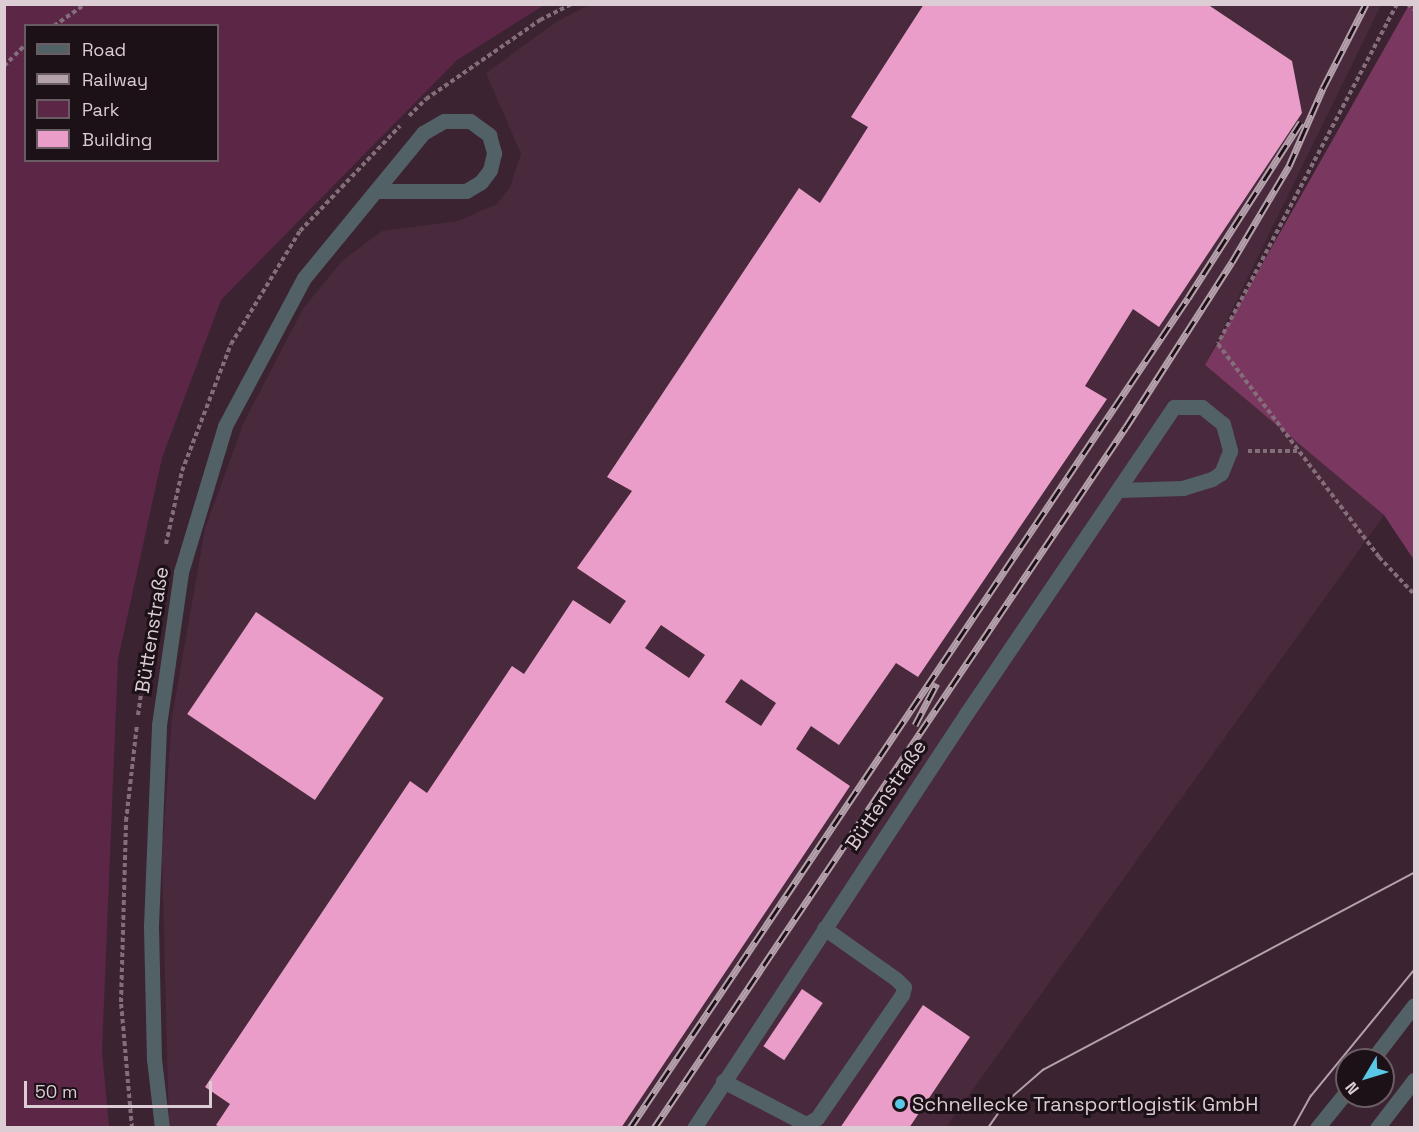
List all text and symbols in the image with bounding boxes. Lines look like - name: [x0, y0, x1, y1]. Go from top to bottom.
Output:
- legend: [24, 24, 219, 162]
- text: Road: [82, 38, 126, 61]
- text: Railway: [82, 68, 148, 91]
- text: Park: [82, 98, 119, 121]
- text: Building: [82, 128, 152, 151]
- street label: Büttenstraße: [130, 565, 174, 695]
- street label: Büttenstraße: [840, 735, 932, 855]
- north arrow: [1335, 1048, 1395, 1108]
- scale bar: [27, 1069, 214, 1107]
- text: N: [1340, 1077, 1364, 1099]
- text: 50 m: [35, 1080, 77, 1103]
- place label: Schnellecke Transportlogistik GmbH: [912, 1092, 1259, 1116]
- marker: Schnellecke Transportlogistik GmbH: [893, 1097, 907, 1111]

